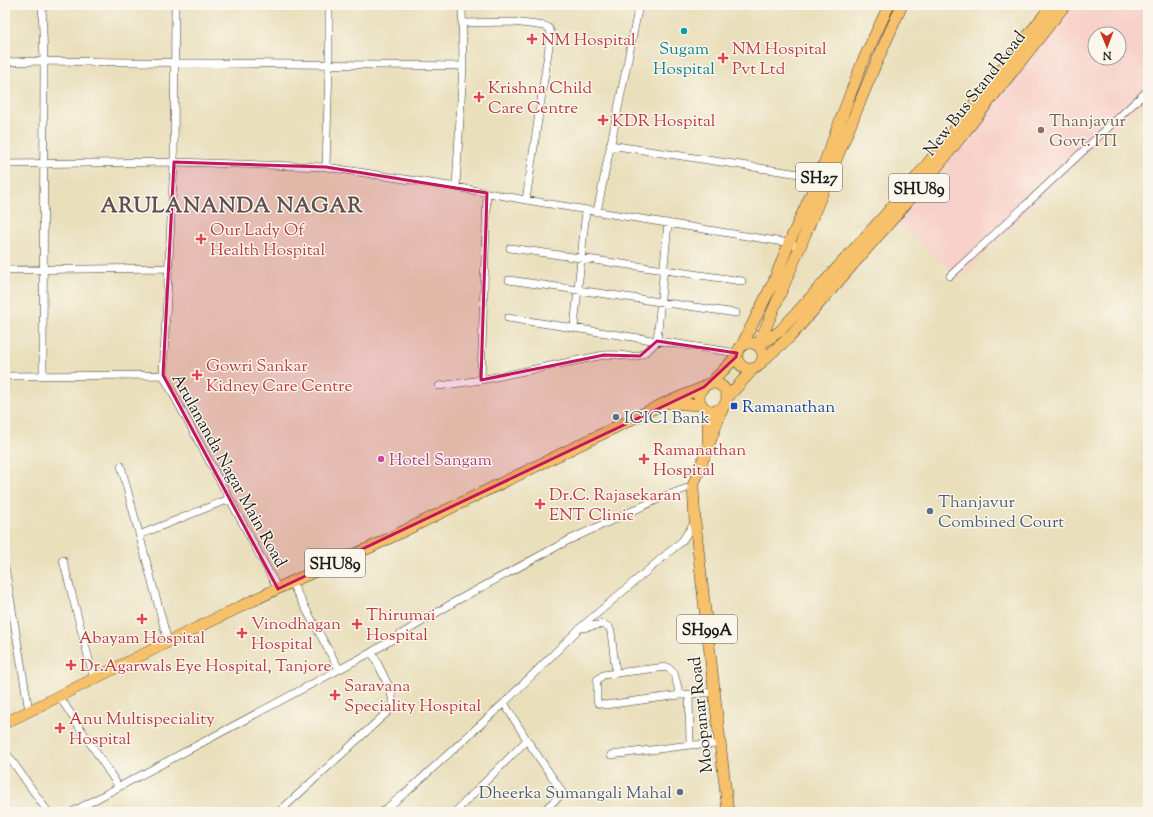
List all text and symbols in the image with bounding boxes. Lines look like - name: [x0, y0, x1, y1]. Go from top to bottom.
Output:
- marker: Sugam Hospital: [679, 26, 689, 36]
- street label: New Bus Stand Road: [919, 26, 1032, 162]
- north arrow: [1087, 26, 1127, 66]
- place label: NM Hospital: [541, 29, 636, 53]
- marker: NM Hospital: [526, 33, 538, 45]
- place label: Sugam Hospital: [653, 38, 715, 82]
- place label: NM Hospital Pvt Ltd: [732, 38, 827, 82]
- text: N: [1102, 47, 1113, 63]
- marker: NM Hospital Pvt Ltd: [717, 52, 729, 64]
- place label: Krishna Child Care Centre: [488, 77, 592, 121]
- marker: Krishna Child Care Centre: [473, 91, 485, 103]
- place label: KDR Hospital: [612, 110, 716, 134]
- place label: Thanjavur Govt. ITI: [1049, 110, 1127, 154]
- marker: KDR Hospital: [597, 114, 609, 126]
- marker: Thanjavur Govt. ITI: [1036, 125, 1046, 135]
- road number: SH27: [796, 163, 842, 191]
- road number: SHU89: [889, 174, 949, 202]
- district label: ARULANANDA NAGAR: [101, 192, 363, 222]
- place label: Our Lady Of Health Hospital: [210, 219, 325, 263]
- marker: Our Lady Of Health Hospital: [195, 233, 207, 245]
- place label: Gowri Sankar Kidney Care Centre: [206, 355, 352, 399]
- marker: Gowri Sankar Kidney Care Centre: [191, 369, 203, 381]
- street label: Arulananda Nagar Main Road: [165, 370, 292, 573]
- place label: Ramanathan: [742, 396, 835, 420]
- marker: Ramanathan: [729, 401, 739, 411]
- place label: ICICI Bank: [624, 407, 710, 431]
- marker: ICICI Bank: [611, 412, 621, 422]
- place label: Ramanathan Hospital: [653, 439, 746, 483]
- place label: Hotel Sangam: [389, 449, 492, 473]
- marker: Ramanathan Hospital: [638, 453, 650, 465]
- marker: Hotel Sangam: [376, 454, 386, 464]
- place label: Dr.C. Rajasekaran ENT Clinic: [549, 484, 681, 528]
- place label: Thanjavur Combined Court: [938, 491, 1064, 535]
- marker: Dr.C. Rajasekaran ENT Clinic: [534, 498, 546, 510]
- marker: Thanjavur Combined Court: [925, 506, 935, 516]
- road number: SHU89: [305, 549, 365, 577]
- place label: Thirumai Hospital: [366, 604, 436, 648]
- marker: Abayam Hospital: [136, 613, 148, 625]
- place label: Vinodhagan Hospital: [251, 613, 341, 657]
- road number: SH99A: [677, 615, 737, 643]
- marker: Thirumai Hospital: [351, 618, 363, 630]
- place label: Abayam Hospital: [79, 627, 206, 651]
- marker: Vinodhagan Hospital: [236, 627, 248, 639]
- place label: Dr.Agarwals Eye Hospital, Tanjore: [80, 655, 332, 679]
- street label: Moopanar Road: [684, 655, 720, 774]
- marker: Dr.Agarwals Eye Hospital, Tanjore: [65, 659, 77, 671]
- place label: Saravana Speciality Hospital: [344, 675, 481, 719]
- marker: Saravana Speciality Hospital: [329, 689, 341, 701]
- place label: Anu Multispeciality Hospital: [69, 708, 215, 752]
- marker: Anu Multispeciality Hospital: [54, 722, 66, 734]
- place label: Dheerka Sumangali Mahal: [479, 782, 672, 806]
- marker: Dheerka Sumangali Mahal: [675, 787, 685, 797]

